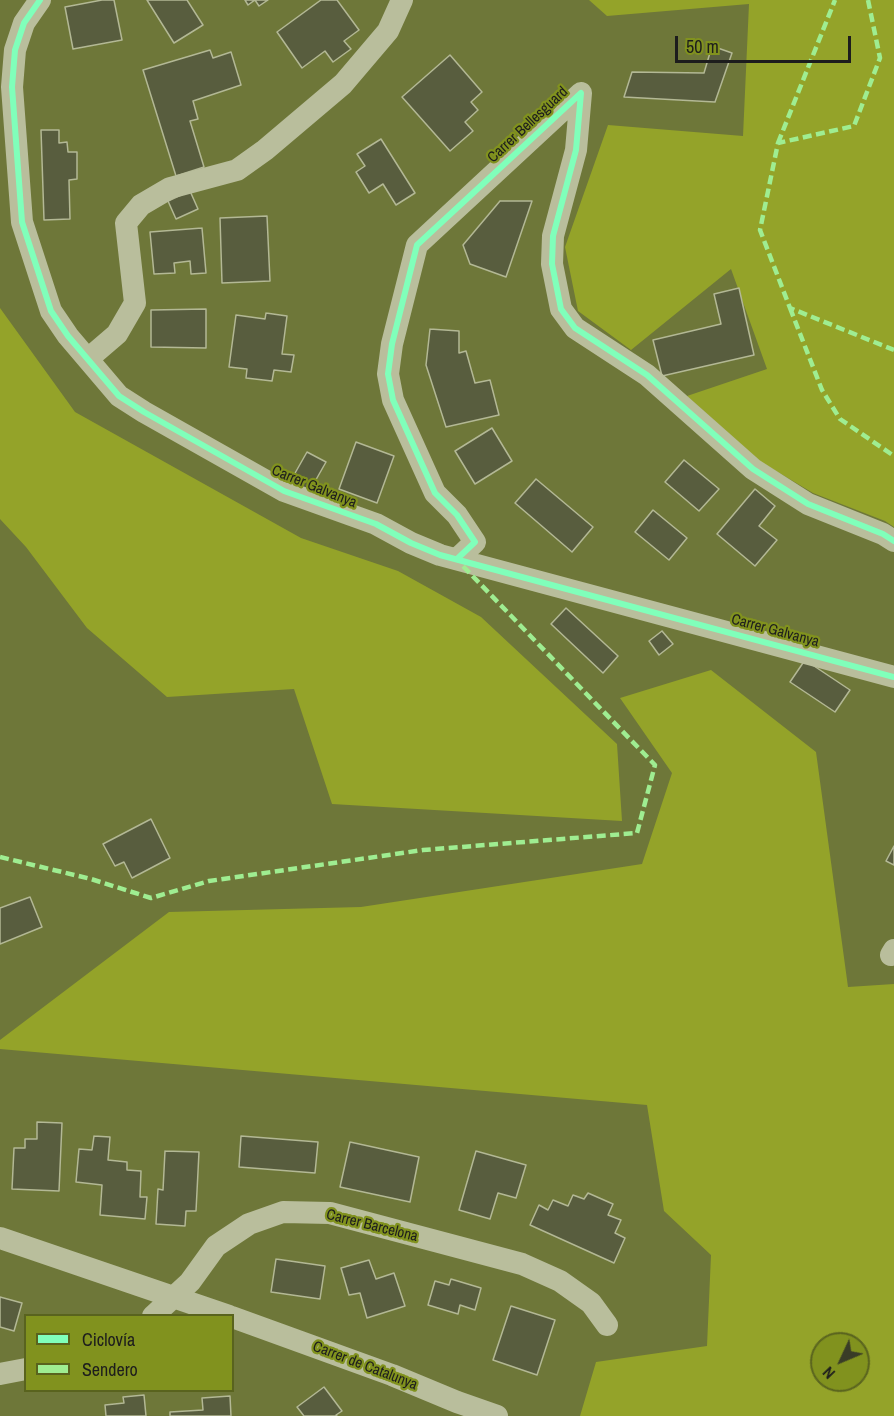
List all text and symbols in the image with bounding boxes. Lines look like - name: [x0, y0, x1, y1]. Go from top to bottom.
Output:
- scale bar: [678, 24, 854, 62]
- text: 50 m: [686, 34, 719, 59]
- street label: Carrer Bellesguard: [484, 83, 572, 167]
- street label: Carrer Galvanya: [269, 462, 359, 512]
- street label: Carrer Galvanya: [729, 611, 821, 651]
- street label: Carrer Barcelona: [324, 1206, 420, 1246]
- legend: [24, 1314, 234, 1392]
- text: Ciclovía: [82, 1327, 135, 1352]
- north arrow: [810, 1332, 870, 1392]
- street label: Carrer de Catalunya: [310, 1338, 420, 1394]
- text: Sendero: [82, 1357, 138, 1382]
- text: N: [817, 1362, 840, 1384]

